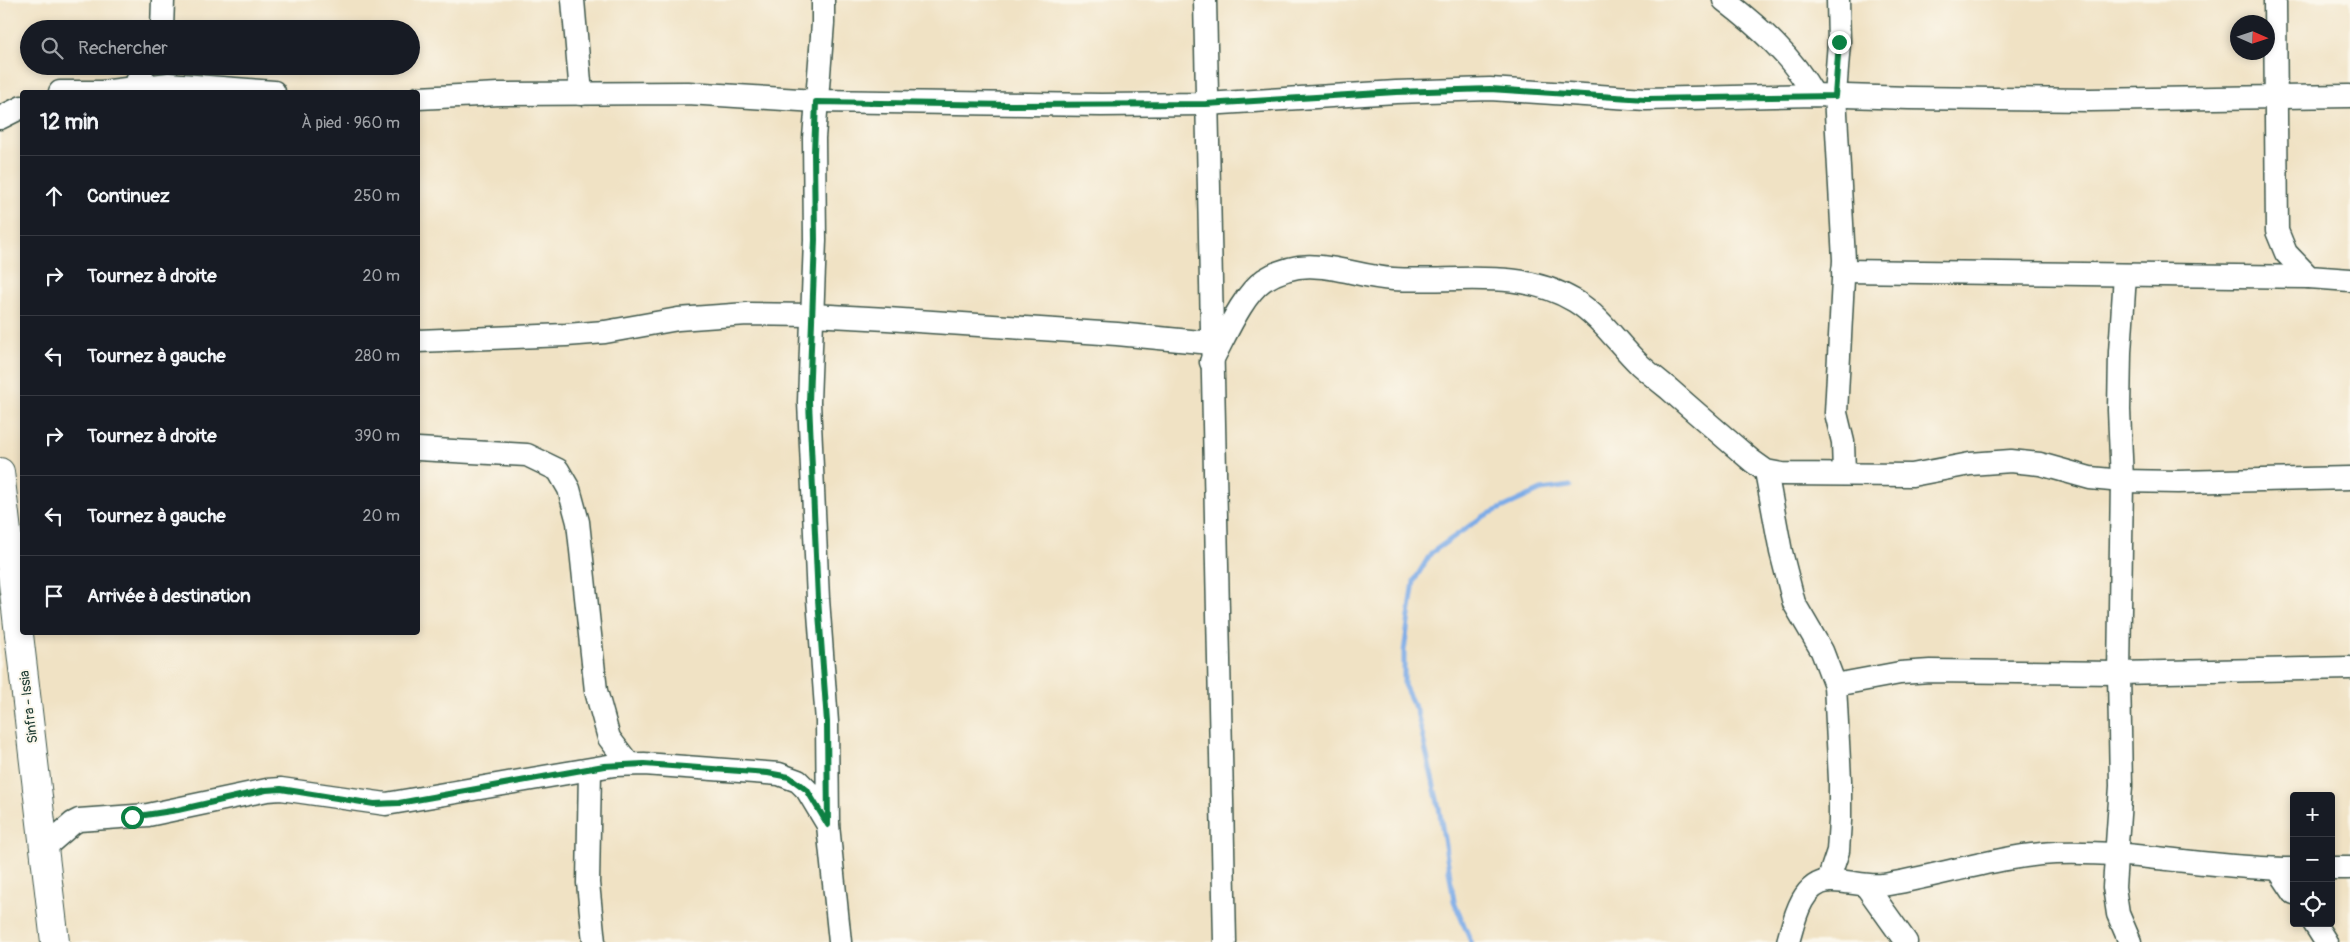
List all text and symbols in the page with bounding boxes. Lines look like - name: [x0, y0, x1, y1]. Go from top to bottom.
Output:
- north arrow: [2230, 15, 2275, 60]
- search box: [20, 20, 420, 75]
- route end: [1828, 31, 1851, 54]
- icon: search: [38, 34, 66, 62]
- text: Rechercher: [78, 36, 168, 60]
- text: 12 min: [40, 109, 99, 136]
- text: À pied · 960 m: [301, 113, 400, 133]
- icon: ahead: [40, 182, 68, 210]
- text: Continuez: [87, 184, 170, 208]
- text: 250 m: [354, 186, 400, 206]
- icon: right: [40, 262, 68, 290]
- text: Tournez à droite: [87, 264, 217, 288]
- text: 20 m: [362, 266, 400, 286]
- icon: left: [40, 342, 68, 370]
- text: Tournez à gauche: [87, 344, 226, 368]
- text: 280 m: [354, 346, 400, 366]
- icon: right: [40, 422, 68, 450]
- text: Tournez à droite: [87, 424, 217, 448]
- text: 390 m: [354, 426, 400, 446]
- icon: left: [40, 502, 68, 530]
- text: Tournez à gauche: [87, 504, 226, 528]
- text: 20 m: [362, 506, 400, 526]
- icon: arrive: [40, 582, 68, 610]
- text: Arrivée à destination: [87, 584, 251, 608]
- street label: Sinfra - Issia: [16, 670, 41, 744]
- map controls: [2290, 792, 2335, 927]
- button: +: [2290, 792, 2335, 837]
- route start: [121, 806, 144, 829]
- button: −: [2290, 837, 2335, 882]
- button: locate: [2290, 882, 2335, 927]

